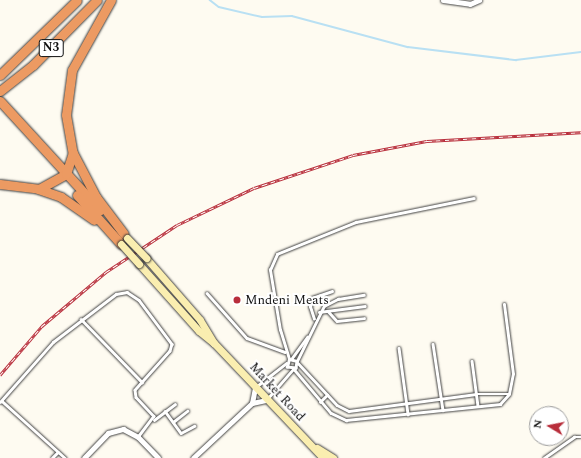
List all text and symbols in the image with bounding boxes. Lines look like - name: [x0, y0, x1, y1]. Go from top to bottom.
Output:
- road number: N3: [38, 38, 64, 58]
- place label: Mndeni Meats: [245, 292, 329, 308]
- marker: Mndeni Meats: [232, 295, 242, 305]
- street label: Market Road: [246, 359, 308, 425]
- north arrow: [529, 406, 569, 446]
- text: N: [529, 418, 547, 430]

